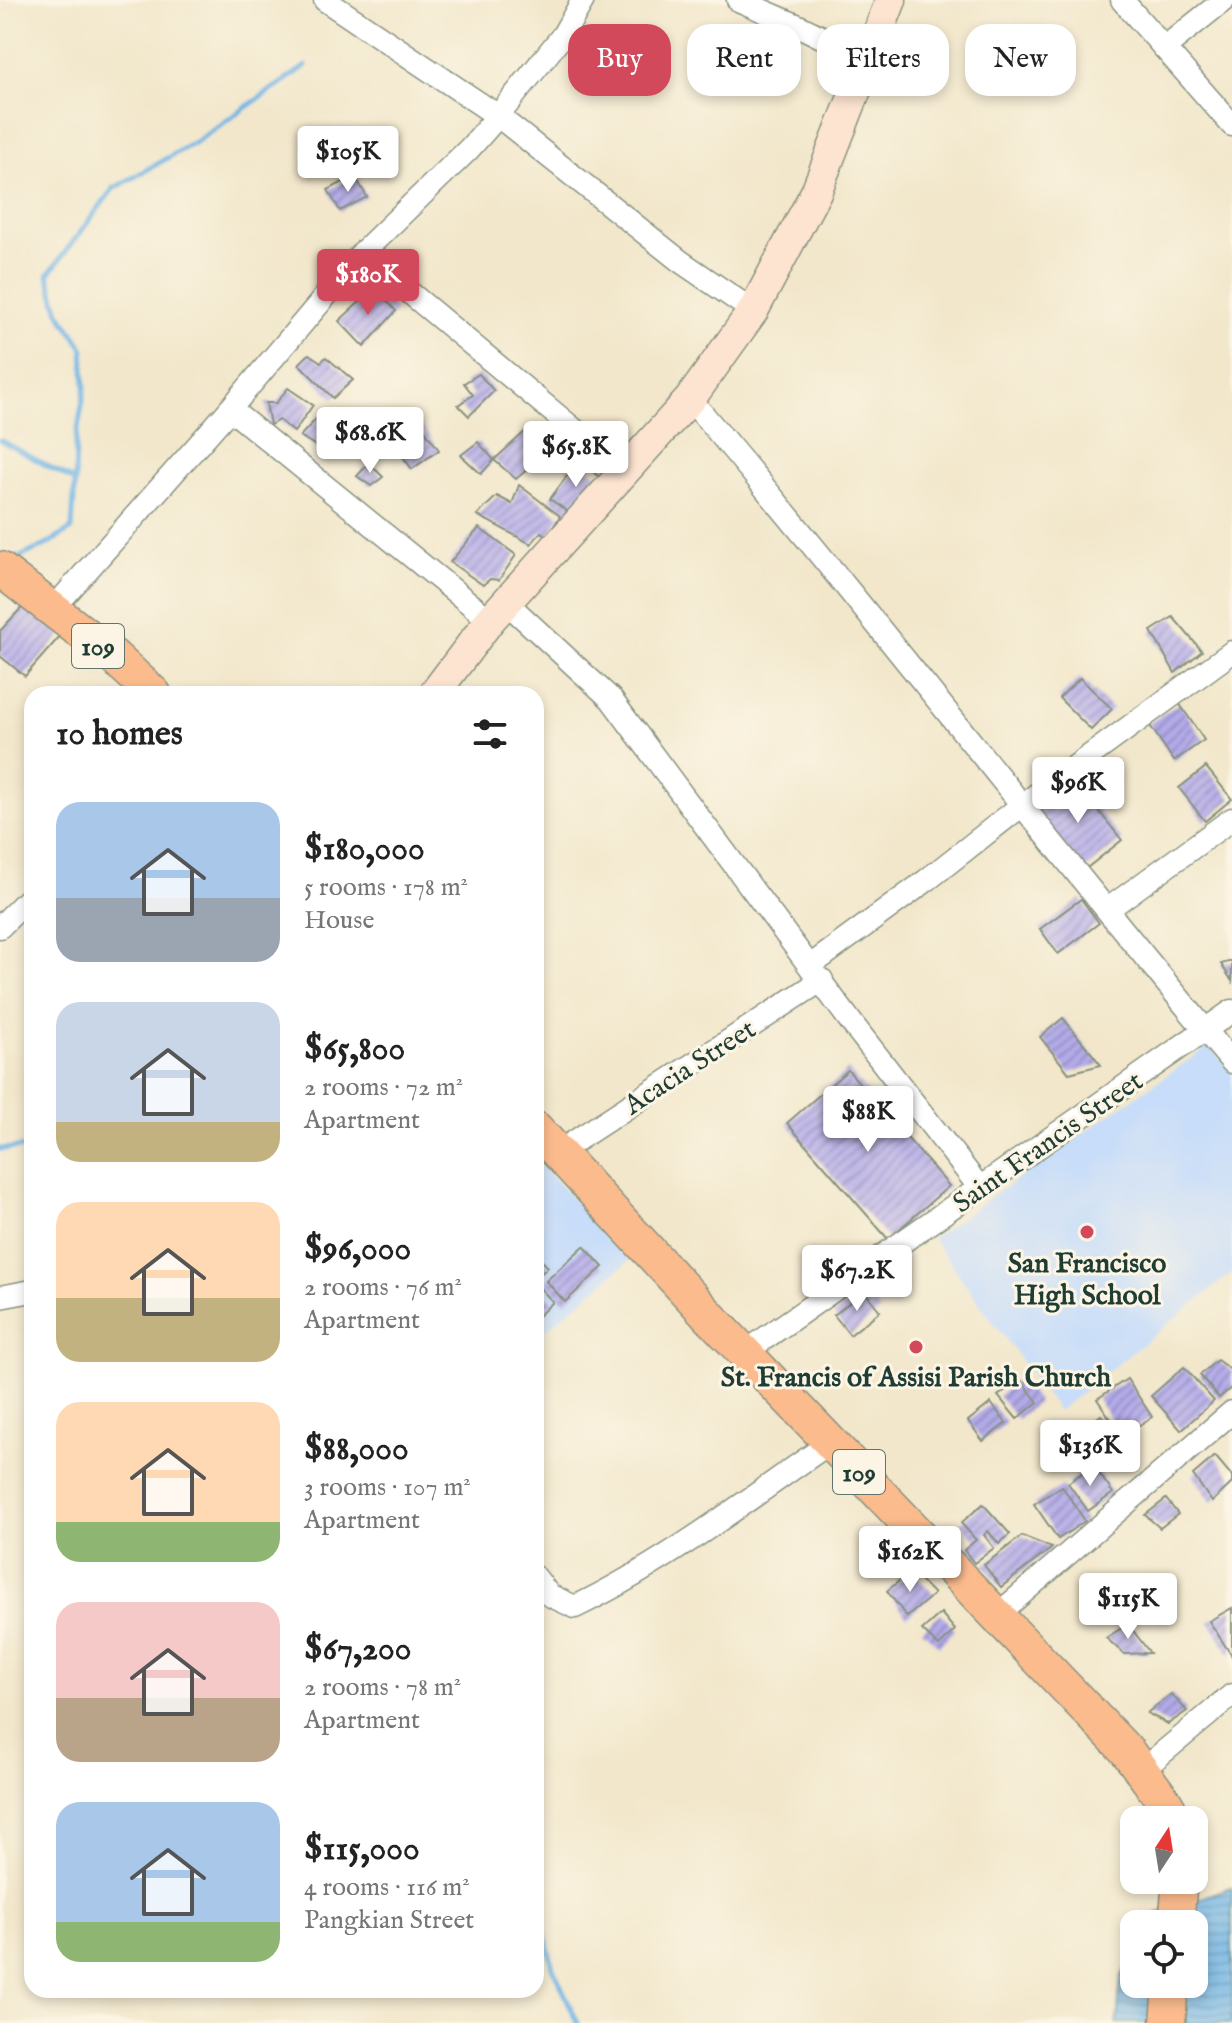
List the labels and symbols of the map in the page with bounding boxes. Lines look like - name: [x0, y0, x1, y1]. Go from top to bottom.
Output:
- pin: $105K: [292, 126, 404, 194]
- pin: $180K: [312, 249, 424, 317]
- pin: $68.6K: [305, 407, 435, 475]
- pin: $65.8K: [511, 421, 641, 489]
- road number: 109: [72, 624, 124, 668]
- pin: $96K: [1031, 757, 1125, 825]
- street label: Acacia Street: [617, 1012, 763, 1124]
- street label: Saint Francis Street: [947, 1064, 1151, 1222]
- pin: $88K: [821, 1086, 915, 1154]
- marker: San Francisco High School: [1078, 1223, 1096, 1241]
- pin: $67.2K: [792, 1245, 922, 1313]
- place label: San Francisco High School: [1008, 1247, 1166, 1314]
- marker: St. Francis of Assisi Parish Church: [907, 1338, 925, 1356]
- place label: St. Francis of Assisi Parish Church: [721, 1361, 1112, 1396]
- pin: $136K: [1034, 1420, 1146, 1488]
- road number: 109: [833, 1450, 885, 1494]
- pin: $162K: [854, 1526, 966, 1594]
- pin: $115K: [1072, 1573, 1184, 1641]
- north arrow: [1120, 1806, 1208, 1894]

